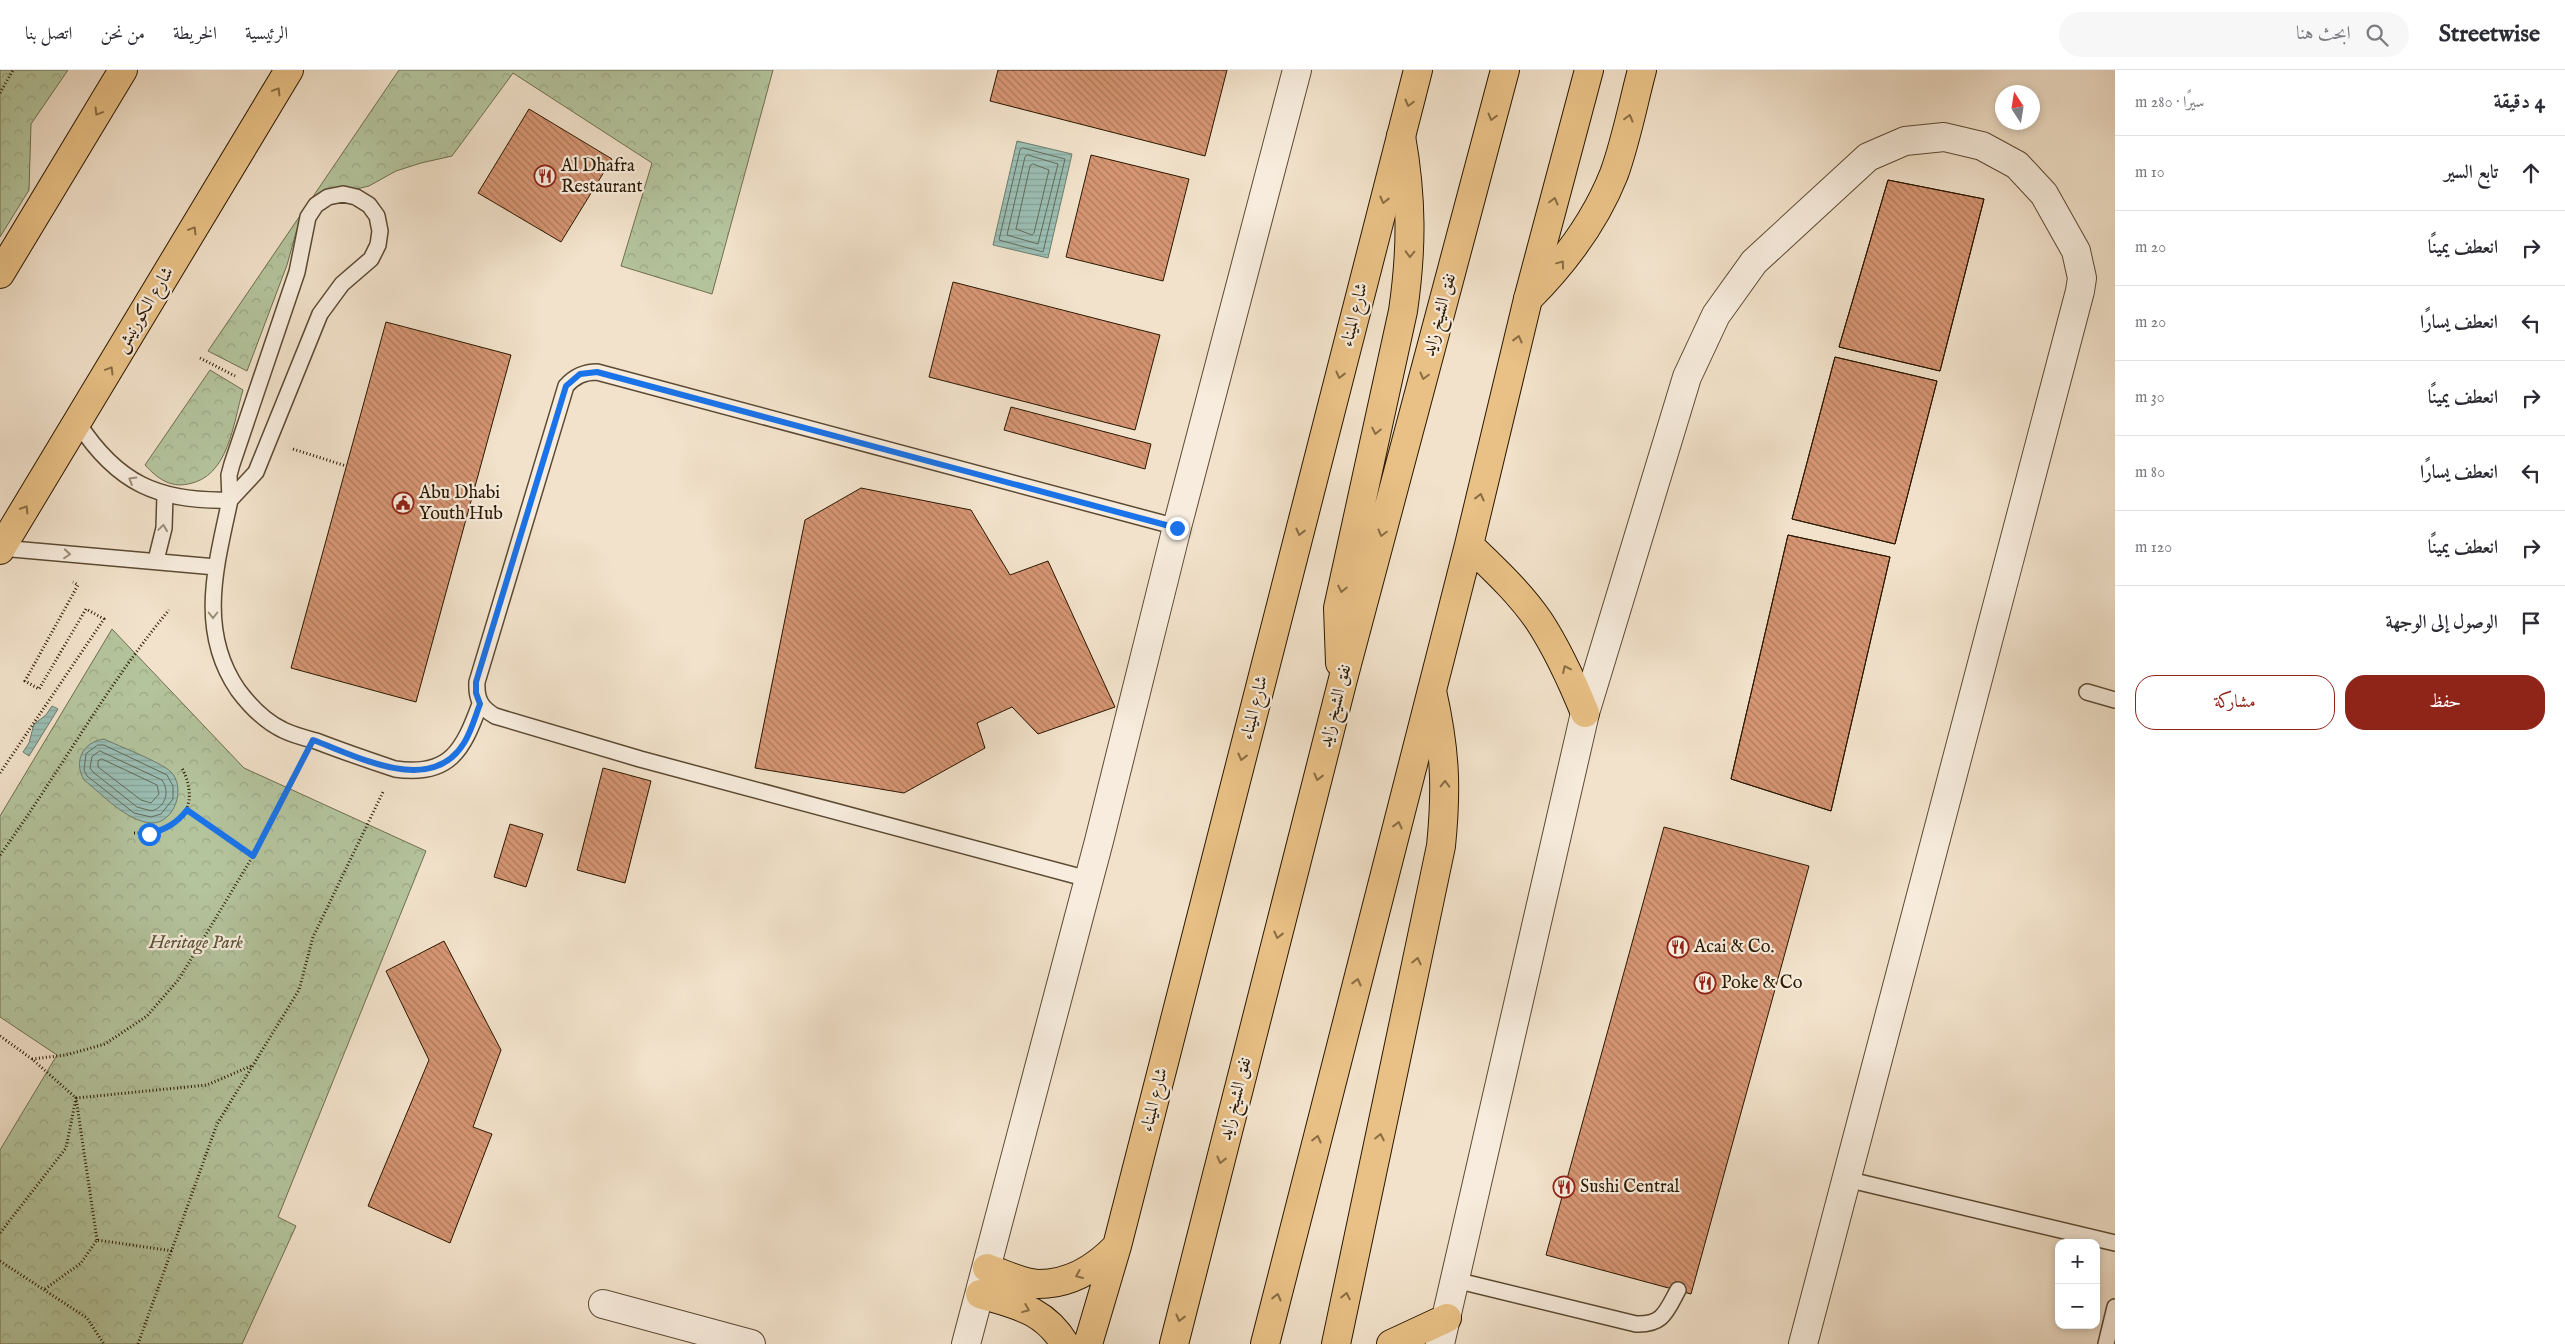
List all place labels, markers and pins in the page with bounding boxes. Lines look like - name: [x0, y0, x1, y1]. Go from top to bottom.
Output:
- place label: Al Dhafra Restaurant: [560, 155, 643, 199]
- restaurant icon: Al Dhafra Restaurant: [533, 164, 557, 188]
- place label: Abu Dhabi Youth Hub: [418, 482, 503, 526]
- public building icon: Abu Dhabi Youth Hub: [391, 491, 415, 515]
- restaurant icon: Acai & Co.: [1666, 935, 1690, 959]
- place label: Acai & Co.: [1693, 936, 1774, 959]
- restaurant icon: Poke & Co: [1693, 971, 1717, 995]
- place label: Poke & Co: [1721, 972, 1803, 995]
- restaurant icon: Sushi Central: [1552, 1175, 1576, 1199]
- place label: Sushi Central: [1580, 1176, 1679, 1199]

